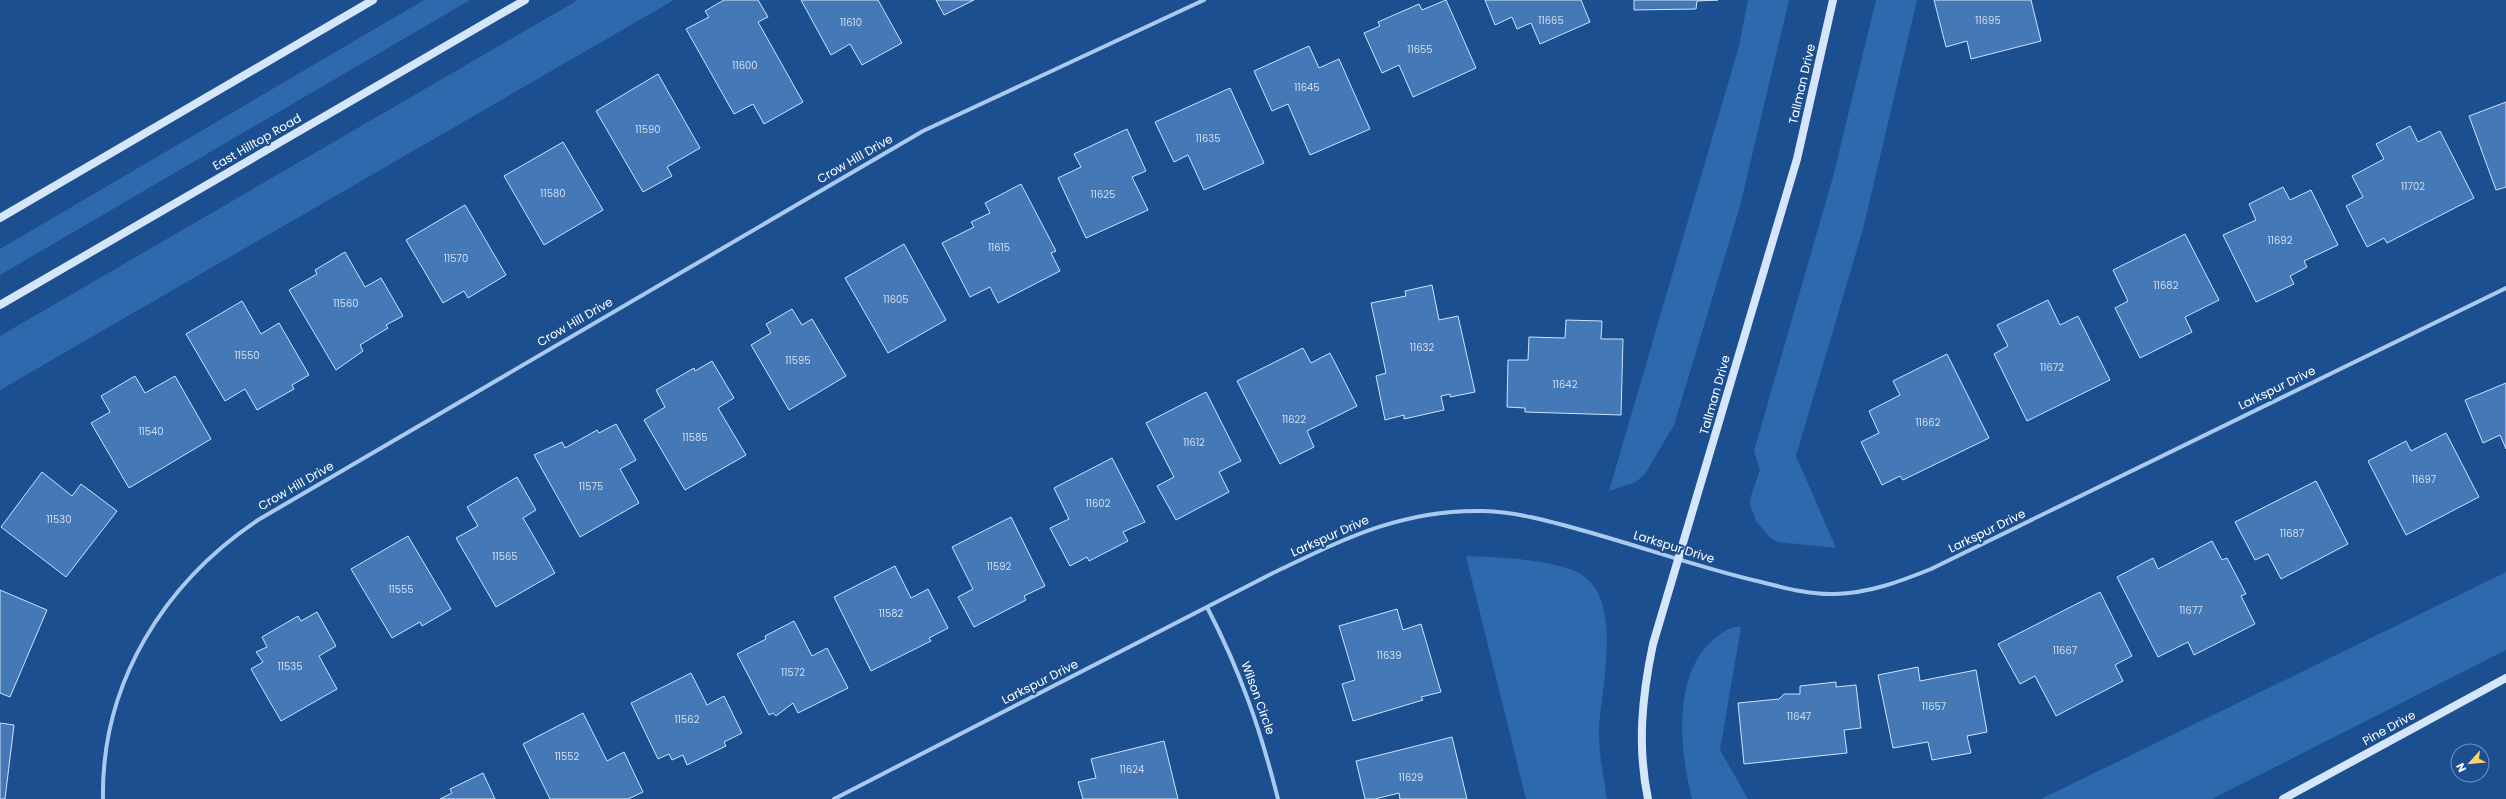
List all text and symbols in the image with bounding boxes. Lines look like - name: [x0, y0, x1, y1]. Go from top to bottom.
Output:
- house number: 11665: [1538, 13, 1564, 28]
- house number: 11695: [1975, 13, 2001, 28]
- house number: 11610: [840, 15, 862, 30]
- house number: 11655: [1407, 42, 1433, 57]
- street label: Tallman Drive: [1784, 42, 1819, 126]
- house number: 11600: [732, 58, 758, 73]
- house number: 11645: [1294, 80, 1320, 95]
- street label: East Hilltop Road: [209, 109, 304, 174]
- house number: 11590: [635, 122, 661, 137]
- street label: Crow Hill Drive: [814, 130, 896, 187]
- house number: 11635: [1196, 131, 1220, 146]
- house number: 11702: [2401, 179, 2425, 194]
- house number: 11580: [540, 186, 566, 201]
- house number: 11625: [1091, 187, 1115, 202]
- house number: 11692: [2268, 233, 2293, 248]
- house number: 11615: [988, 240, 1010, 255]
- house number: 11570: [444, 251, 468, 266]
- house number: 11682: [2154, 278, 2179, 293]
- house number: 11605: [883, 292, 909, 307]
- street label: Crow Hill Drive: [534, 293, 616, 350]
- house number: 11560: [333, 296, 359, 311]
- house number: 11632: [1410, 340, 1434, 355]
- house number: 11550: [234, 348, 260, 363]
- house number: 11595: [785, 353, 811, 368]
- street label: Tallman Drive: [1695, 353, 1734, 437]
- house number: 11672: [2040, 360, 2064, 375]
- street label: Larkspur Drive: [2235, 362, 2318, 414]
- house number: 11642: [1553, 377, 1578, 392]
- house number: 11622: [1282, 412, 1306, 427]
- house number: 11662: [1916, 415, 1941, 430]
- house number: 11540: [138, 424, 164, 439]
- house number: 11585: [682, 430, 708, 445]
- house number: 11612: [1183, 435, 1205, 450]
- street label: Crow Hill Drive: [255, 457, 337, 514]
- house number: 11697: [2412, 472, 2437, 487]
- house number: 11575: [579, 479, 603, 494]
- house number: 11602: [1086, 496, 1111, 511]
- street label: Larkspur Drive: [1945, 505, 2028, 557]
- street label: Larkspur Drive: [1288, 511, 1372, 560]
- house number: 11530: [47, 512, 71, 527]
- street label: Larkspur Drive: [1632, 526, 1717, 567]
- house number: 11687: [2280, 526, 2305, 541]
- house number: 11565: [492, 549, 518, 564]
- house number: 11592: [987, 559, 1012, 574]
- house number: 11555: [388, 582, 414, 597]
- house number: 11677: [2179, 603, 2203, 618]
- house number: 11582: [879, 606, 904, 621]
- house number: 11667: [2053, 643, 2078, 658]
- house number: 11639: [1377, 648, 1401, 663]
- street label: Larkspur Drive: [999, 655, 1081, 708]
- house number: 11535: [278, 659, 302, 674]
- street label: Wilson Circle: [1237, 659, 1280, 737]
- house number: 11572: [781, 665, 805, 680]
- house number: 11657: [1922, 699, 1947, 714]
- street label: Pine Drive: [2359, 706, 2418, 749]
- house number: 11647: [1787, 709, 1812, 724]
- house number: 11562: [675, 712, 700, 727]
- north arrow: [2450, 743, 2490, 783]
- house number: 11552: [555, 749, 580, 764]
- text: N: [2452, 760, 2470, 775]
- house number: 11624: [1120, 762, 1144, 777]
- house number: 11629: [1399, 770, 1423, 785]

